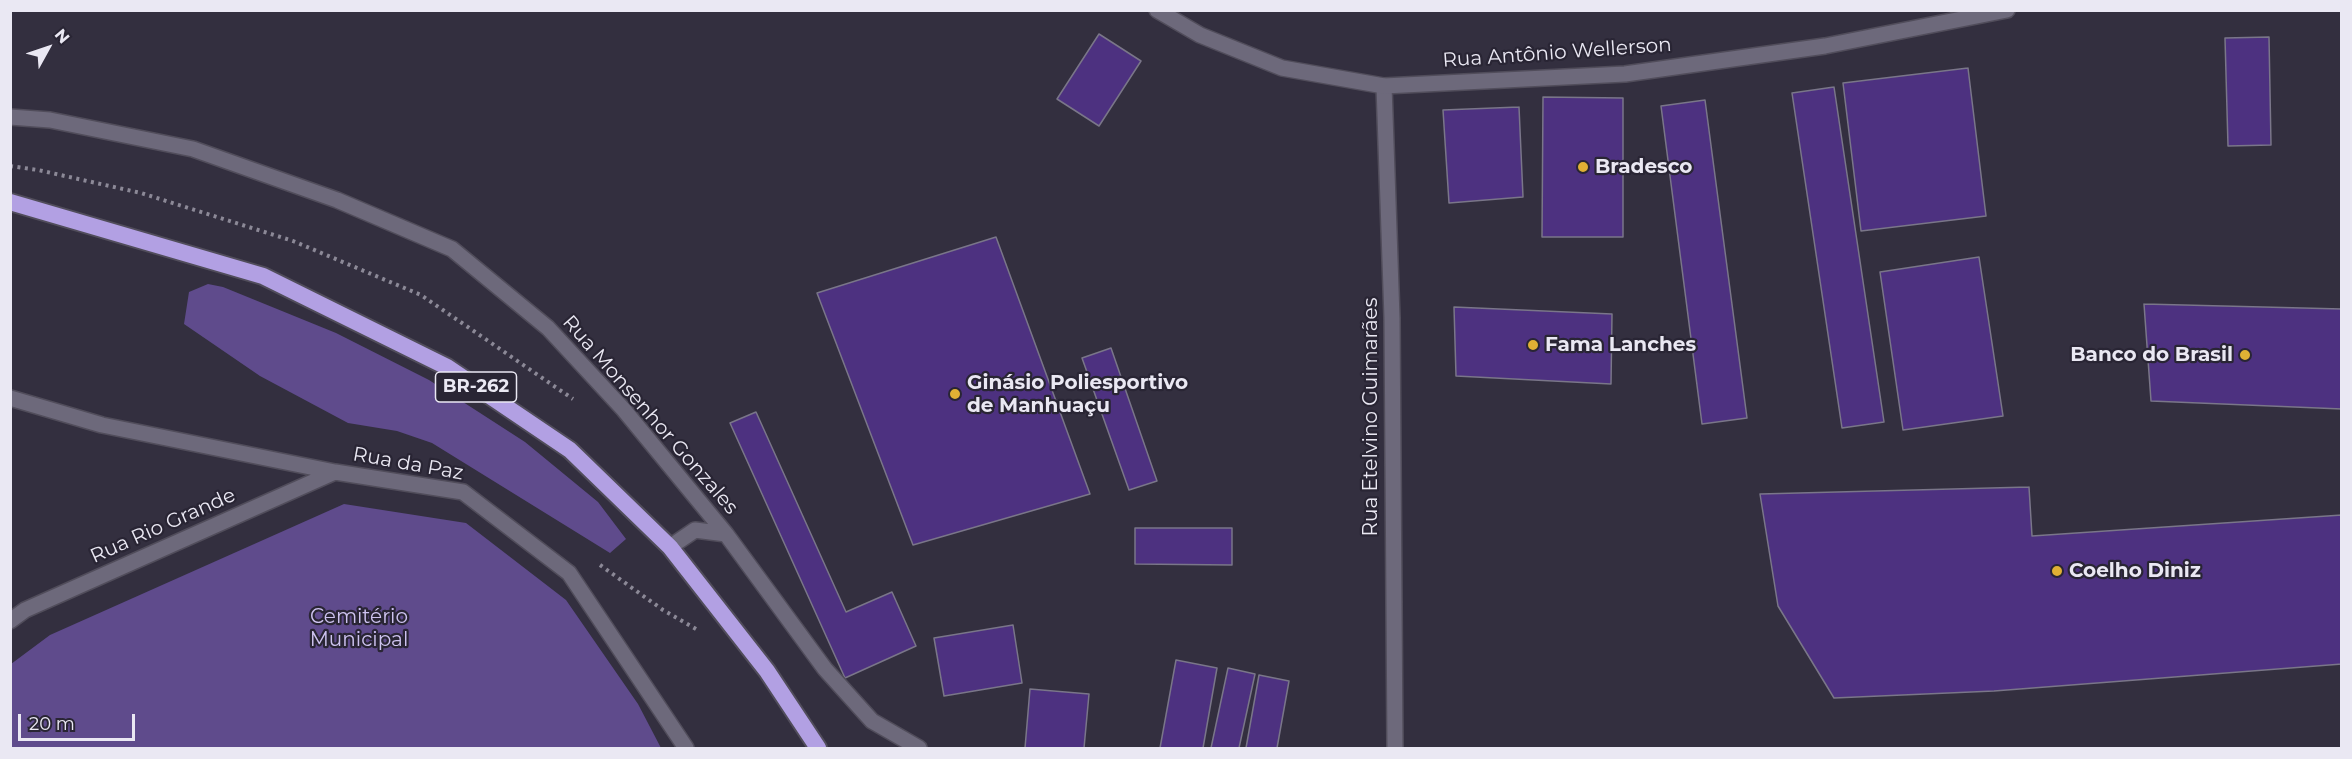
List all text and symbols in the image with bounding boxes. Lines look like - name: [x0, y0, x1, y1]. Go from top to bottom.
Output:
- north arrow: [18, 18, 78, 78]
- text: N: [51, 25, 74, 47]
- street label: Rua Antônio Wellerson: [1442, 33, 1672, 73]
- place label: Bradesco: [1595, 155, 1692, 179]
- marker: Bradesco: [1576, 160, 1590, 174]
- street label: Rua Etelvino Guimarães: [1359, 298, 1383, 536]
- street label: Rua Monsenhor Gonzales: [557, 311, 743, 519]
- place label: Fama Lanches: [1545, 333, 1696, 357]
- marker: Fama Lanches: [1526, 338, 1540, 352]
- place label: Banco do Brasil: [2070, 343, 2233, 367]
- marker: Banco do Brasil: [2238, 348, 2252, 362]
- place label: Ginásio Poliesportivo de Manhuaçu: [967, 371, 1188, 418]
- road number: BR-262: [436, 372, 516, 402]
- marker: Ginásio Poliesportivo de Manhuaçu: [948, 387, 962, 401]
- street label: Rua da Paz: [351, 442, 465, 486]
- street label: Rua Rio Grande: [87, 483, 239, 569]
- place label: Coelho Diniz: [2069, 559, 2201, 583]
- marker: Coelho Diniz: [2050, 564, 2064, 578]
- park label: Cemitério Municipal: [310, 605, 408, 652]
- scale bar: [21, 702, 138, 740]
- text: 20 m: [29, 713, 75, 735]

